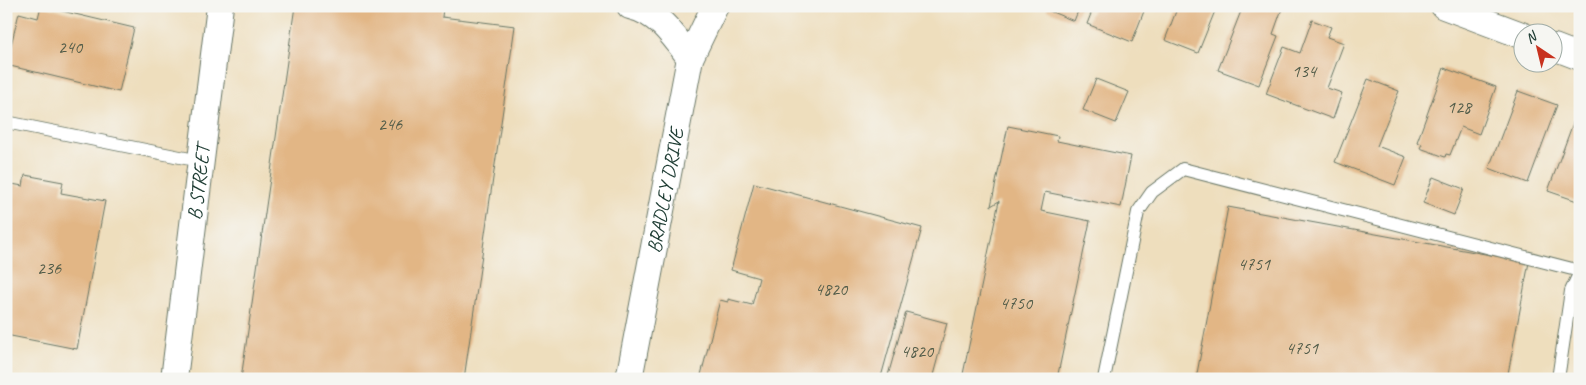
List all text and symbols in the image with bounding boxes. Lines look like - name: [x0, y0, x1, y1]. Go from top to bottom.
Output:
- north arrow: [1514, 22, 1564, 72]
- text: N: [1522, 27, 1541, 47]
- house number: 240: [58, 36, 84, 58]
- house number: 134: [1292, 60, 1318, 82]
- house number: 128: [1447, 96, 1473, 118]
- house number: 246: [378, 113, 403, 135]
- street label: BRADLEY DRIVE: [641, 124, 690, 255]
- street label: B STREET: [182, 139, 216, 221]
- house number: 4751: [1238, 253, 1271, 275]
- house number: 236: [37, 257, 62, 279]
- house number: 4820: [815, 278, 849, 300]
- house number: 4750: [1000, 292, 1034, 314]
- house number: 4751: [1286, 337, 1319, 359]
- house number: 4820: [901, 340, 935, 362]

